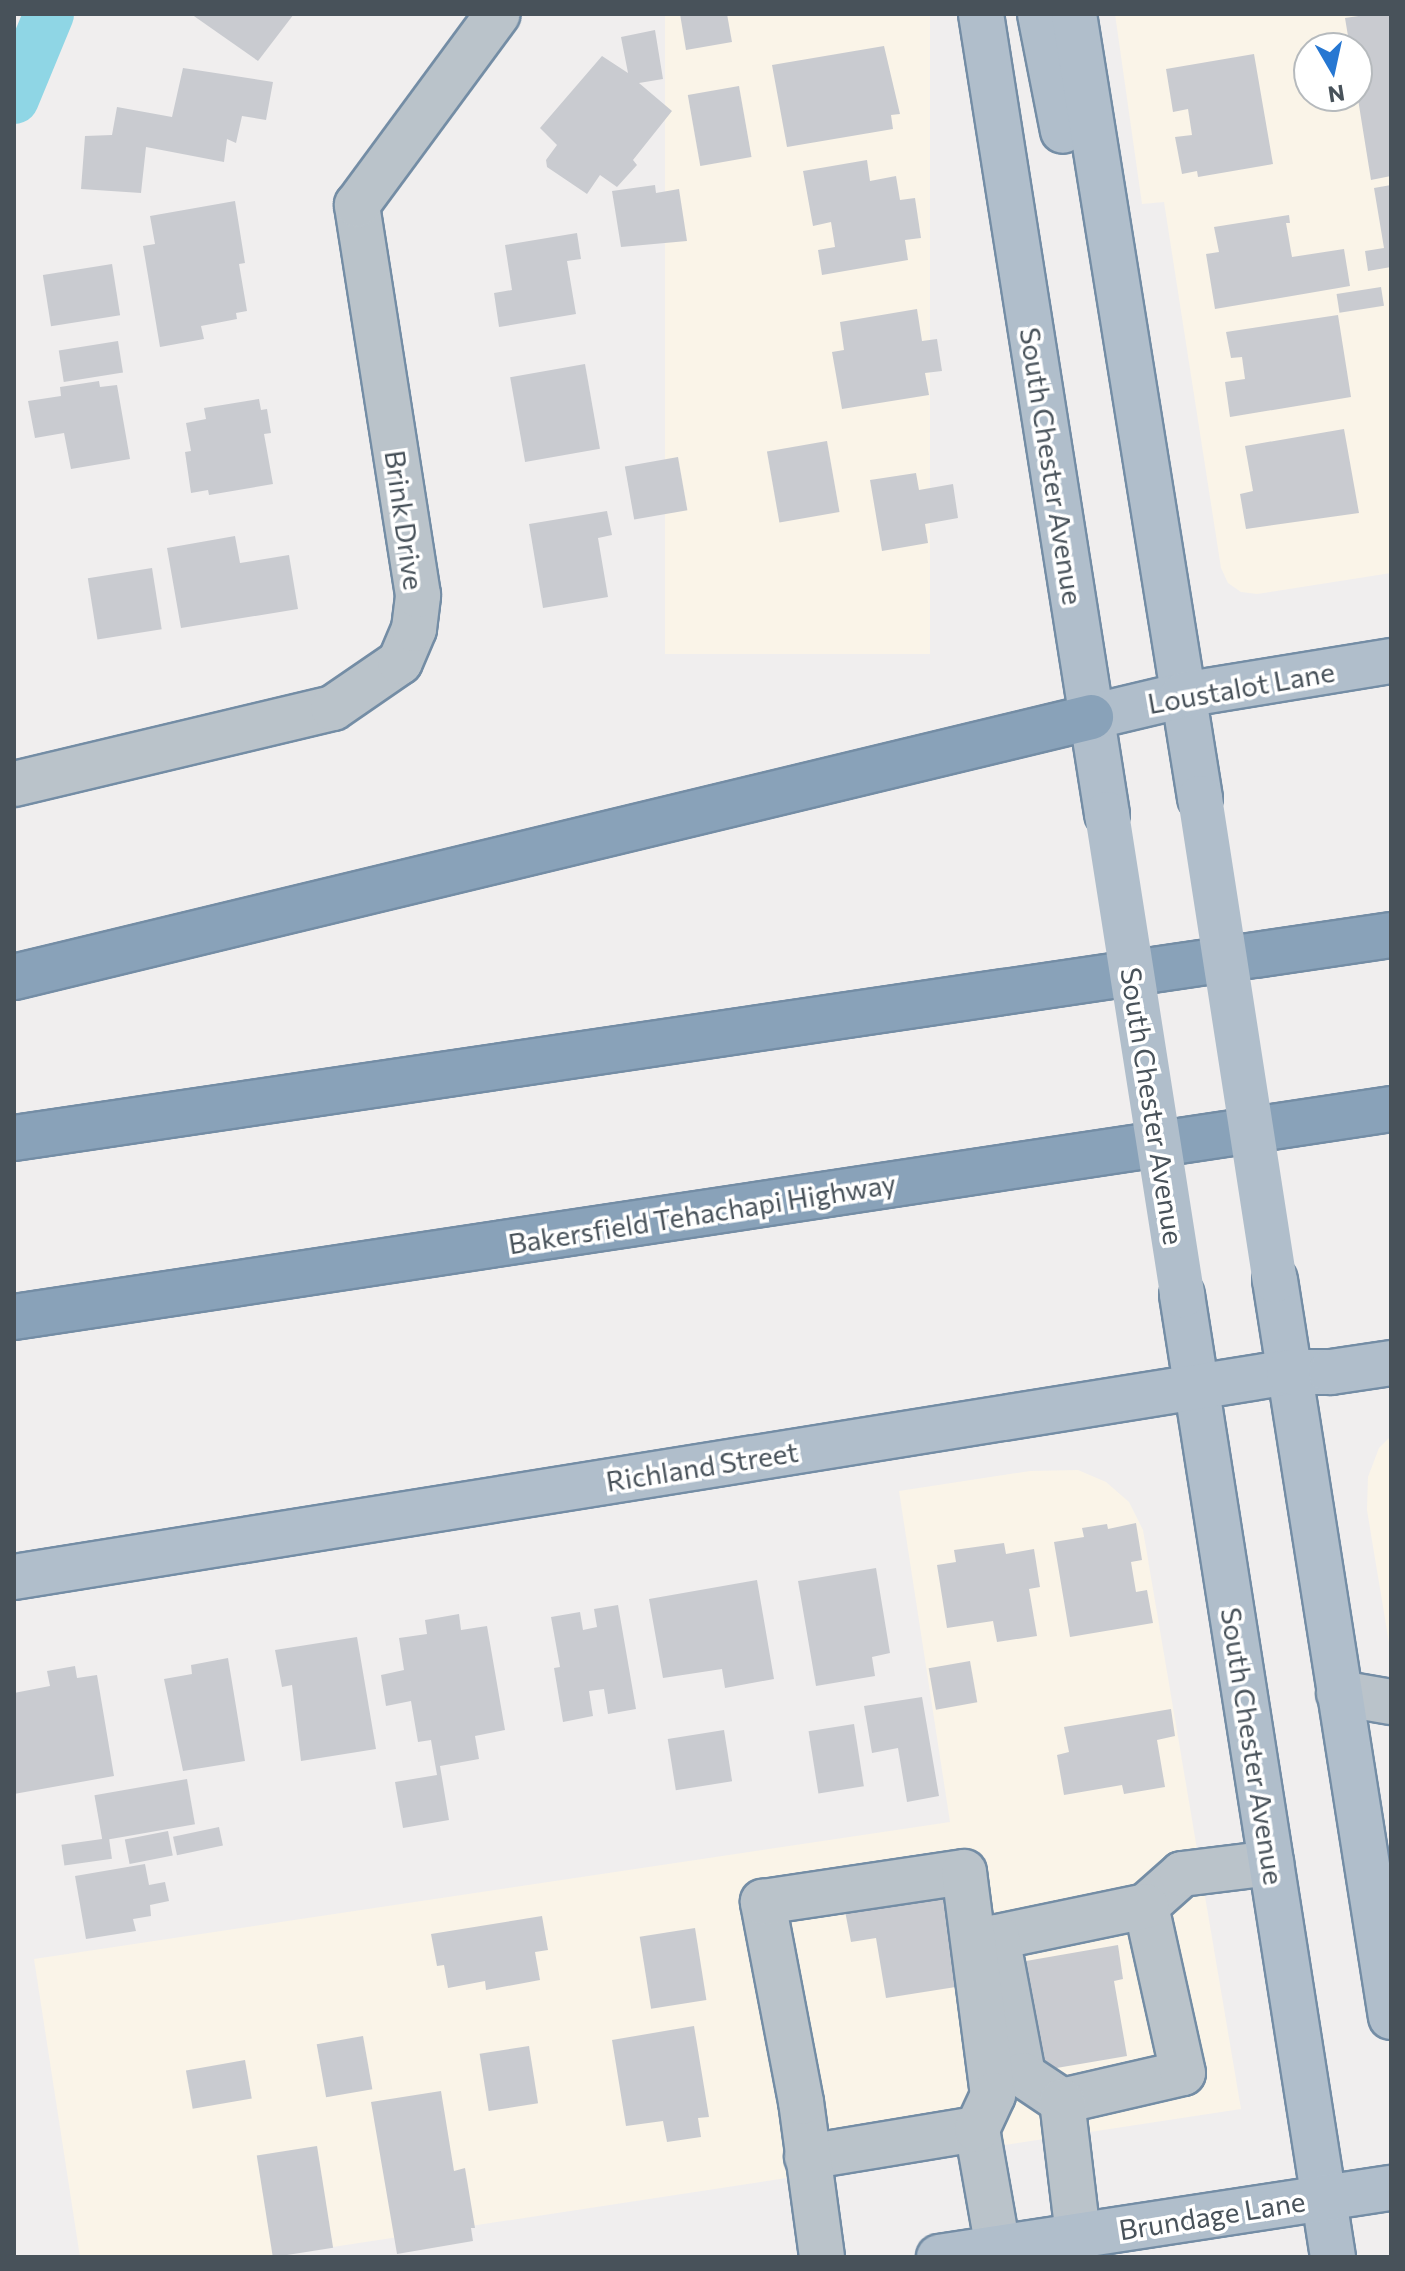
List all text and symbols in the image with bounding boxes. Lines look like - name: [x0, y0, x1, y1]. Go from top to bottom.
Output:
- north arrow: [1293, 32, 1373, 112]
- text: N: [1326, 80, 1347, 109]
- street label: South Chester Avenue: [1013, 325, 1091, 607]
- street label: Brink Drive: [379, 448, 431, 592]
- street label: Loustalot Lane: [1145, 654, 1337, 720]
- street label: South Chester Avenue: [1114, 965, 1192, 1247]
- street label: Bakersfield Tehachapi Highway: [506, 1166, 898, 1260]
- street label: Richland Street: [603, 1434, 801, 1498]
- street label: South Chester Avenue: [1214, 1605, 1292, 1887]
- street label: Brundage Lane: [1116, 2184, 1308, 2246]

